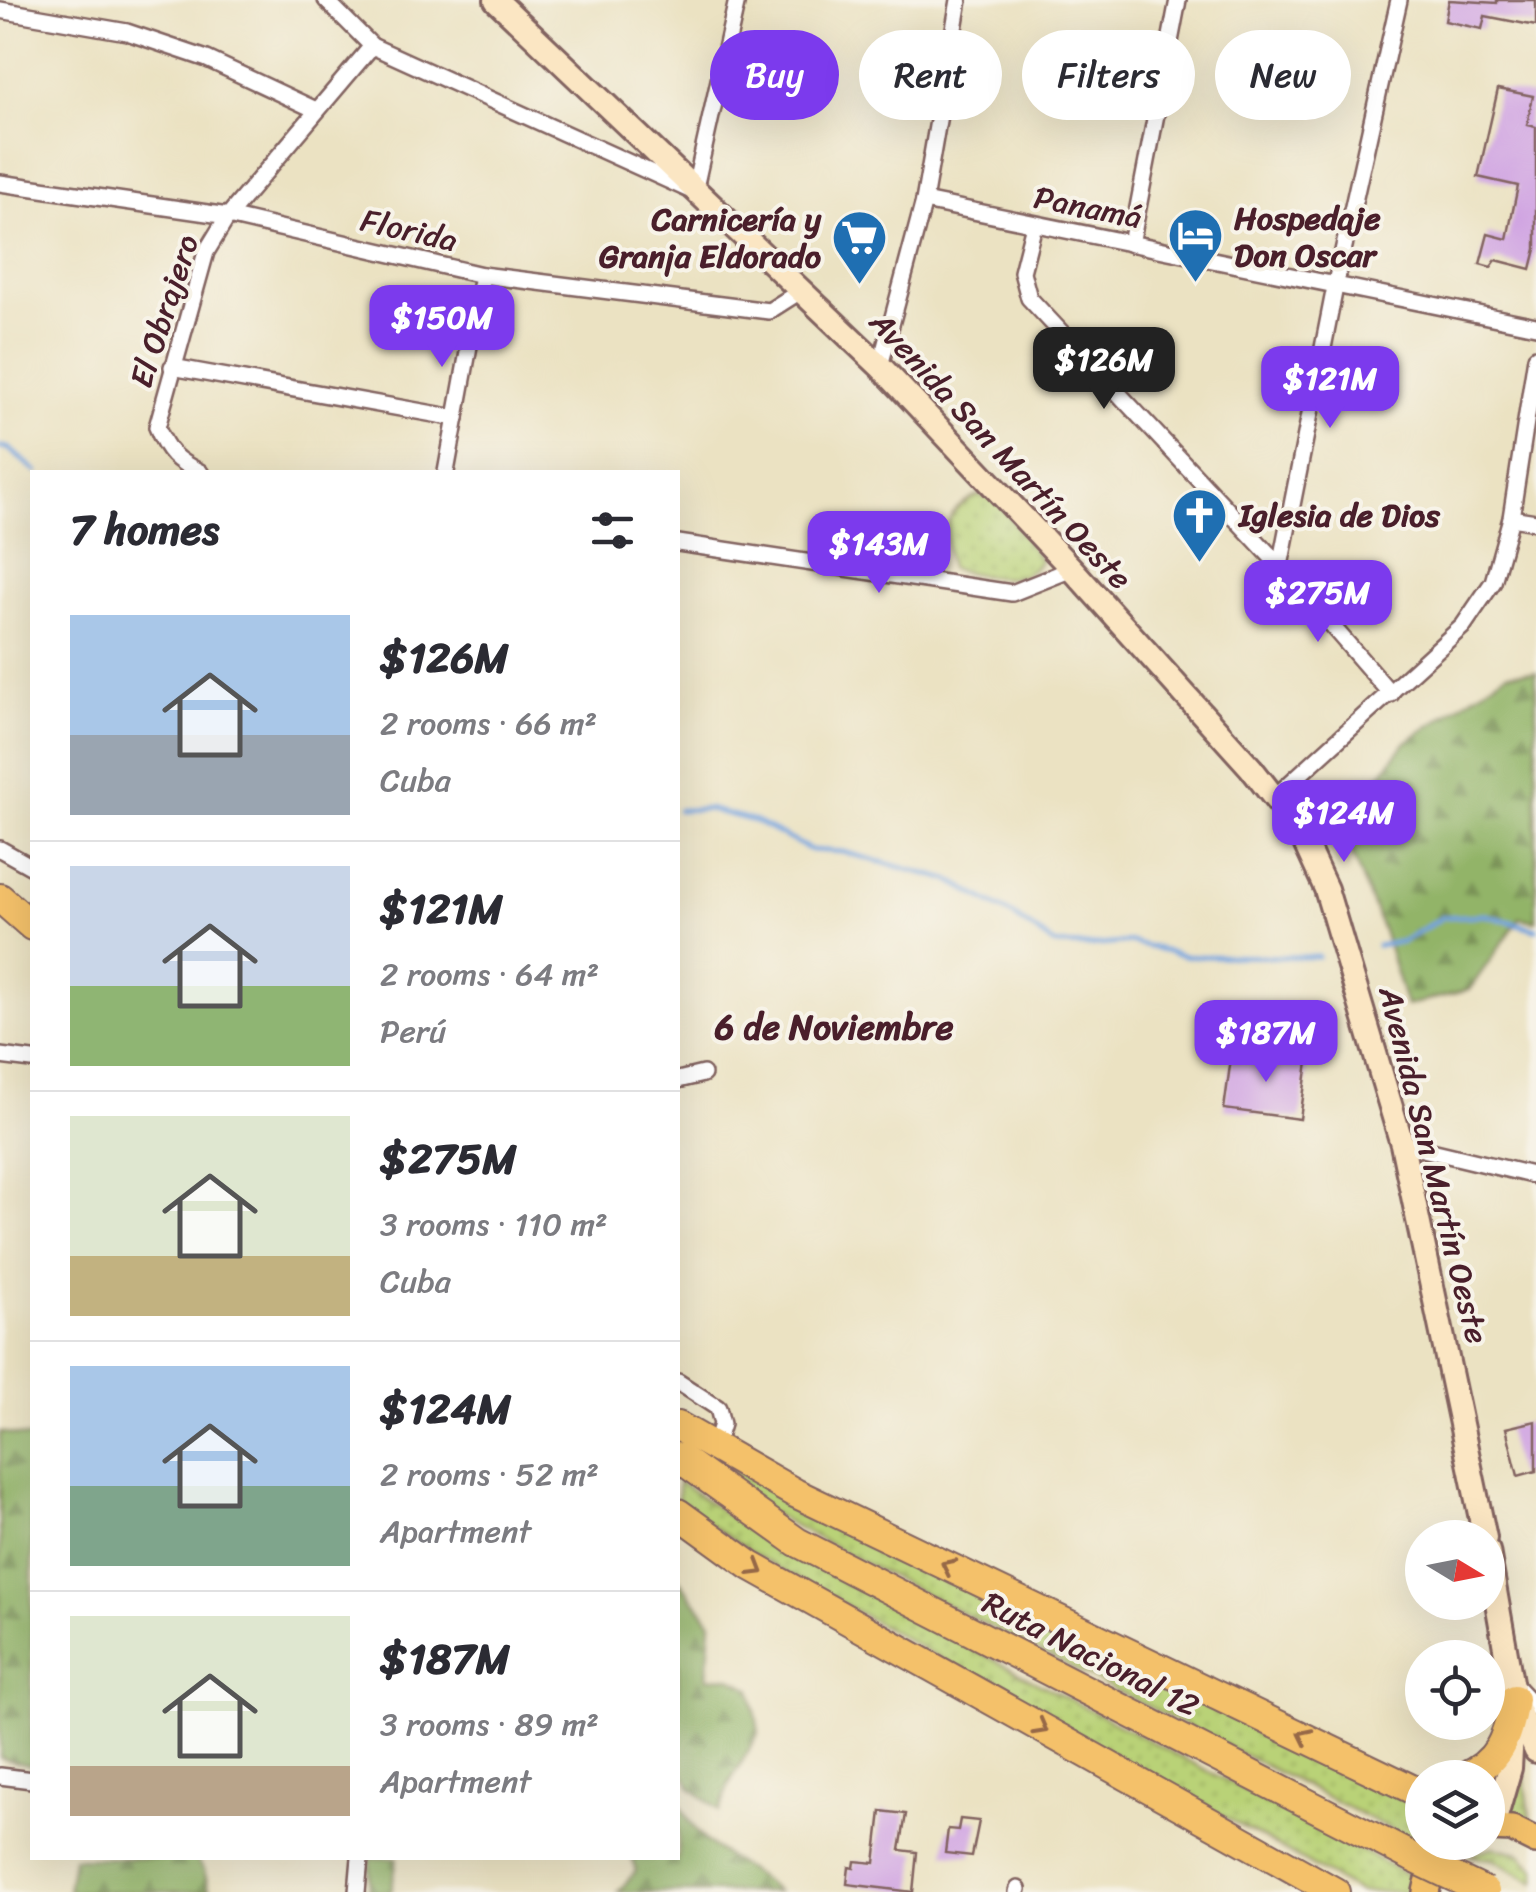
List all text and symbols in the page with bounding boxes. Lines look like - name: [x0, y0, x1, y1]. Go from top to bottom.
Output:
- chip: Buy: [710, 30, 839, 120]
- chip: Rent: [859, 30, 1002, 120]
- chip: Filters: [1022, 30, 1195, 120]
- chip: New: [1215, 30, 1351, 120]
- street label: Panamá: [1029, 169, 1147, 246]
- place label: Hospedaje Don Oscar: [1234, 190, 1381, 284]
- place label: Carnicería y Granja Eldorado: [599, 191, 822, 285]
- street label: Florida: [355, 192, 463, 269]
- hotel icon: Hospedaje Don Oscar: [1165, 206, 1225, 285]
- supermarket icon: Carnicería y Granja Eldorado: [830, 207, 890, 286]
- street label: El Obrajero: [113, 227, 216, 395]
- pin: $150M: [372, 285, 512, 370]
- text: $150M: [391, 289, 493, 346]
- street label: Avenida San Martín Oeste: [854, 296, 1146, 604]
- pin: $126M: [1034, 327, 1174, 412]
- text: $126M: [1055, 331, 1153, 388]
- pin: $121M: [1260, 346, 1400, 431]
- text: $121M: [1283, 350, 1377, 407]
- church icon: Iglesia de Dios: [1170, 485, 1230, 564]
- place label: Iglesia de Dios: [1237, 487, 1441, 544]
- text: 7 homes: [70, 493, 219, 567]
- icon: filters: [585, 503, 640, 558]
- pin: $143M: [809, 511, 949, 596]
- text: $143M: [830, 515, 928, 572]
- pin: $275M: [1248, 560, 1388, 645]
- text: $275M: [1266, 564, 1370, 621]
- text: $126M: [380, 621, 509, 695]
- icon: home: [150, 655, 270, 775]
- text: 2 rooms · 66 m²: [380, 695, 597, 752]
- text: Cuba: [380, 752, 451, 809]
- pin: $124M: [1274, 780, 1414, 865]
- text: $124M: [1294, 784, 1394, 841]
- text: $121M: [380, 872, 503, 946]
- icon: home: [150, 906, 270, 1026]
- text: 2 rooms · 64 m²: [380, 946, 599, 1003]
- street label: Avenida San Martín Oeste: [1361, 979, 1505, 1350]
- district label: 6 de Noviembre: [715, 996, 953, 1058]
- pin: $187M: [1196, 1000, 1336, 1085]
- text: Perú: [380, 1003, 446, 1060]
- text: $187M: [1217, 1004, 1315, 1061]
- text: $275M: [380, 1122, 516, 1196]
- icon: home: [150, 1156, 270, 1276]
- text: 3 rooms · 110 m²: [380, 1196, 608, 1253]
- text: Cuba: [380, 1253, 451, 1310]
- text: $124M: [380, 1372, 511, 1446]
- icon: home: [150, 1406, 270, 1526]
- text: 2 rooms · 52 m²: [380, 1446, 599, 1503]
- text: Apartment: [380, 1503, 531, 1560]
- north arrow: [1405, 1520, 1505, 1620]
- map controls: [1405, 1520, 1505, 1860]
- one-way arrow: [746, 1557, 764, 1576]
- one-way arrow: [940, 1558, 958, 1578]
- street label: Ruta Nacional 12: [972, 1575, 1210, 1734]
- text: $187M: [380, 1622, 510, 1696]
- button: locate: [1405, 1640, 1505, 1740]
- icon: home: [150, 1656, 270, 1776]
- text: 3 rooms · 89 m²: [380, 1696, 599, 1753]
- one-way arrow: [1030, 1715, 1048, 1735]
- one-way arrow: [1297, 1728, 1315, 1748]
- text: Apartment: [380, 1753, 531, 1810]
- button: layers: [1405, 1760, 1505, 1860]

